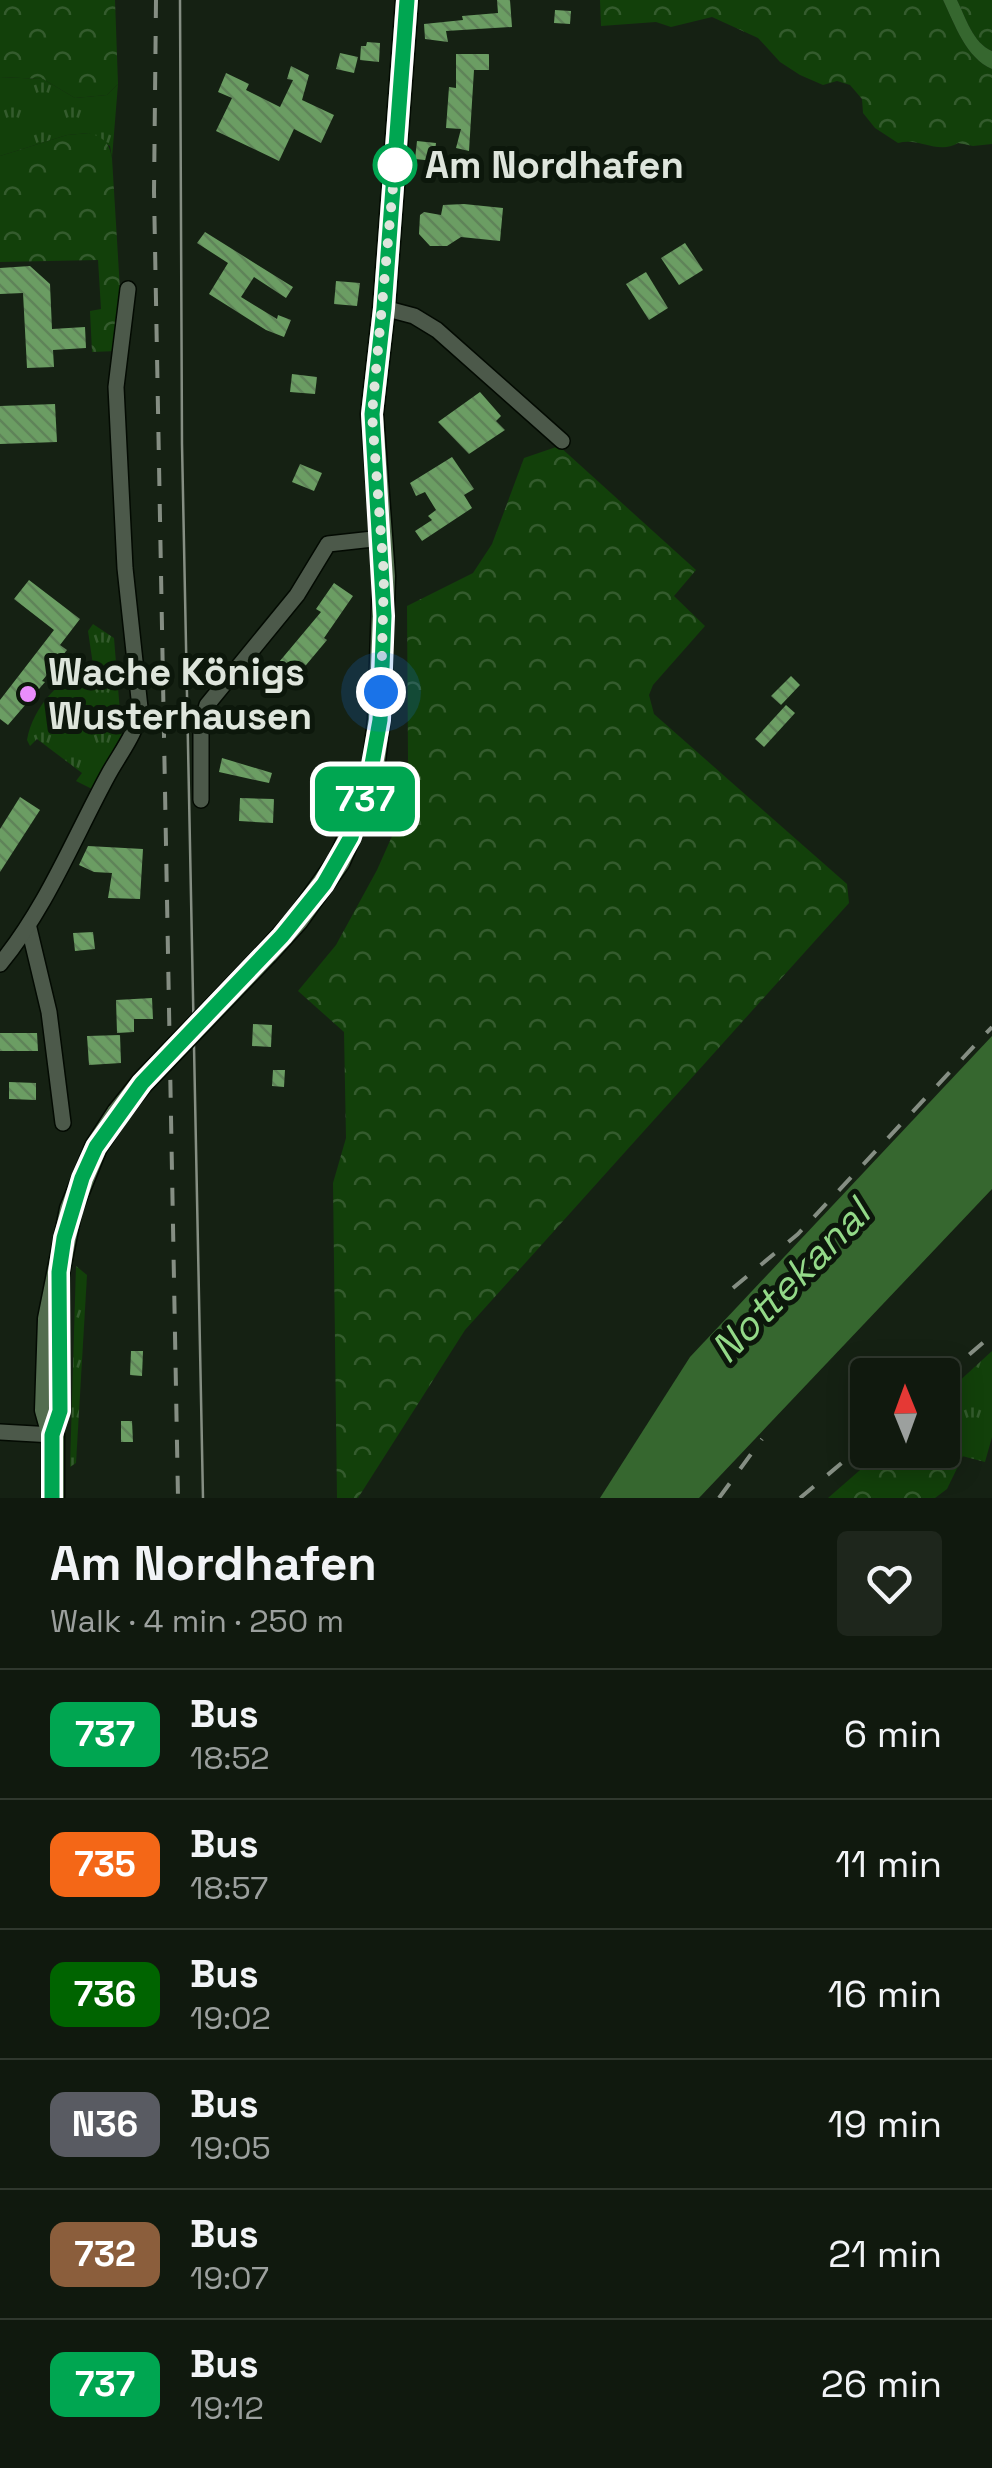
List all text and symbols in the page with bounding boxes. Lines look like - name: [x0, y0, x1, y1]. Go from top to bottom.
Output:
- place label: Am Nordhafen: [425, 141, 684, 189]
- marker: Am Nordhafen: [374, 144, 416, 186]
- place label: Wache Königs Wusterhausen: [48, 648, 312, 740]
- your location: [356, 667, 406, 717]
- marker: Wache Königs Wusterhausen: [17, 683, 39, 705]
- line badge: 737: [308, 766, 422, 832]
- text: 737: [335, 777, 395, 821]
- water label: Nottekanal: [700, 1186, 884, 1374]
- north arrow: [850, 1358, 960, 1468]
- map controls: [850, 1358, 960, 1468]
- button: heart: [837, 1531, 942, 1636]
- text: Am Nordhafen: [50, 1533, 377, 1594]
- text: Walk · 4 min · 250 m: [50, 1601, 344, 1641]
- text: Bus: [190, 1690, 259, 1738]
- text: 6 min: [844, 1710, 942, 1758]
- text: 737: [75, 1712, 135, 1756]
- text: 18:52: [190, 1738, 270, 1778]
- text: Bus: [190, 1820, 259, 1868]
- text: 11 min: [835, 1840, 942, 1888]
- text: 735: [74, 1842, 136, 1886]
- text: 18:57: [190, 1868, 268, 1908]
- text: Bus: [190, 1950, 259, 1998]
- text: 16 min: [828, 1970, 942, 2018]
- text: 736: [74, 1972, 136, 2016]
- text: 19:02: [190, 1998, 271, 2038]
- text: Bus: [190, 2080, 259, 2128]
- text: 19 min: [828, 2100, 942, 2148]
- text: N36: [72, 2102, 138, 2146]
- text: 19:05: [190, 2128, 271, 2168]
- text: Bus: [190, 2210, 259, 2258]
- text: 21 min: [828, 2230, 942, 2278]
- text: 732: [74, 2232, 136, 2276]
- text: 19:07: [190, 2258, 269, 2298]
- text: Bus: [190, 2340, 259, 2388]
- text: 26 min: [821, 2360, 942, 2408]
- text: 737: [75, 2362, 135, 2406]
- text: 19:12: [190, 2388, 264, 2428]

